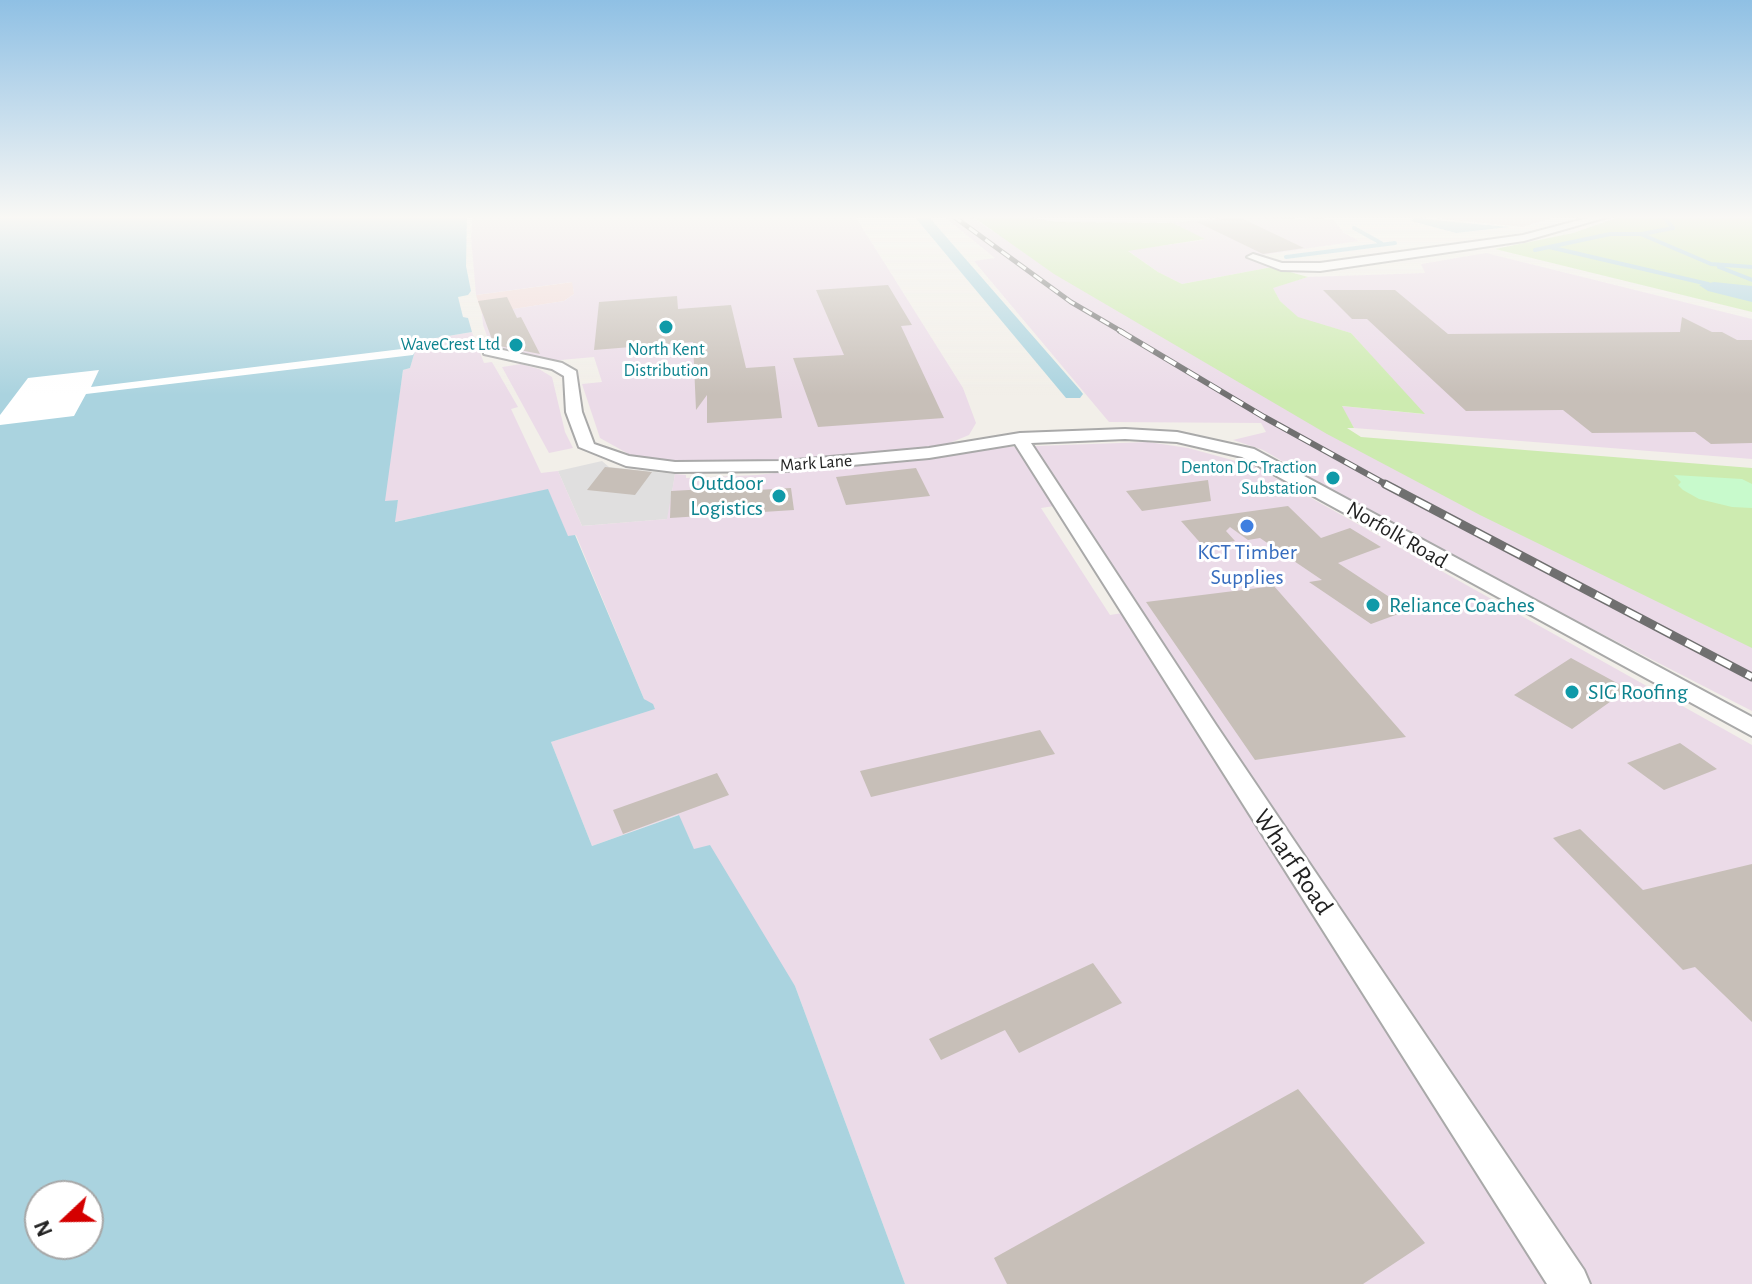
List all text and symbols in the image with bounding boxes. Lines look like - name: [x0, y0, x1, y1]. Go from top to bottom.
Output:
- marker: North Kent Distribution: [657, 318, 675, 336]
- place label: WaveCrest Ltd: [400, 334, 500, 356]
- marker: WaveCrest Ltd: [507, 336, 525, 354]
- place label: North Kent Distribution: [623, 339, 709, 382]
- street label: Mark Lane: [779, 450, 853, 476]
- place label: Denton DC Traction Substation: [1181, 457, 1317, 500]
- marker: Denton DC Traction Substation: [1324, 469, 1342, 487]
- place label: Outdoor Logistics: [690, 470, 763, 522]
- marker: Outdoor Logistics: [770, 487, 788, 505]
- street label: Norfolk Road: [1342, 496, 1452, 574]
- marker: KCT Timber Supplies: [1238, 517, 1256, 535]
- place label: KCT Timber Supplies: [1197, 539, 1297, 590]
- place label: Reliance Coaches: [1389, 592, 1535, 618]
- marker: Reliance Coaches: [1364, 596, 1382, 614]
- place label: SIG Roofing: [1588, 679, 1688, 705]
- marker: SIG Roofing: [1563, 683, 1581, 701]
- street label: Wharf Road: [1246, 803, 1340, 921]
- north arrow: [24, 1180, 104, 1260]
- text: N: [31, 1217, 57, 1239]

